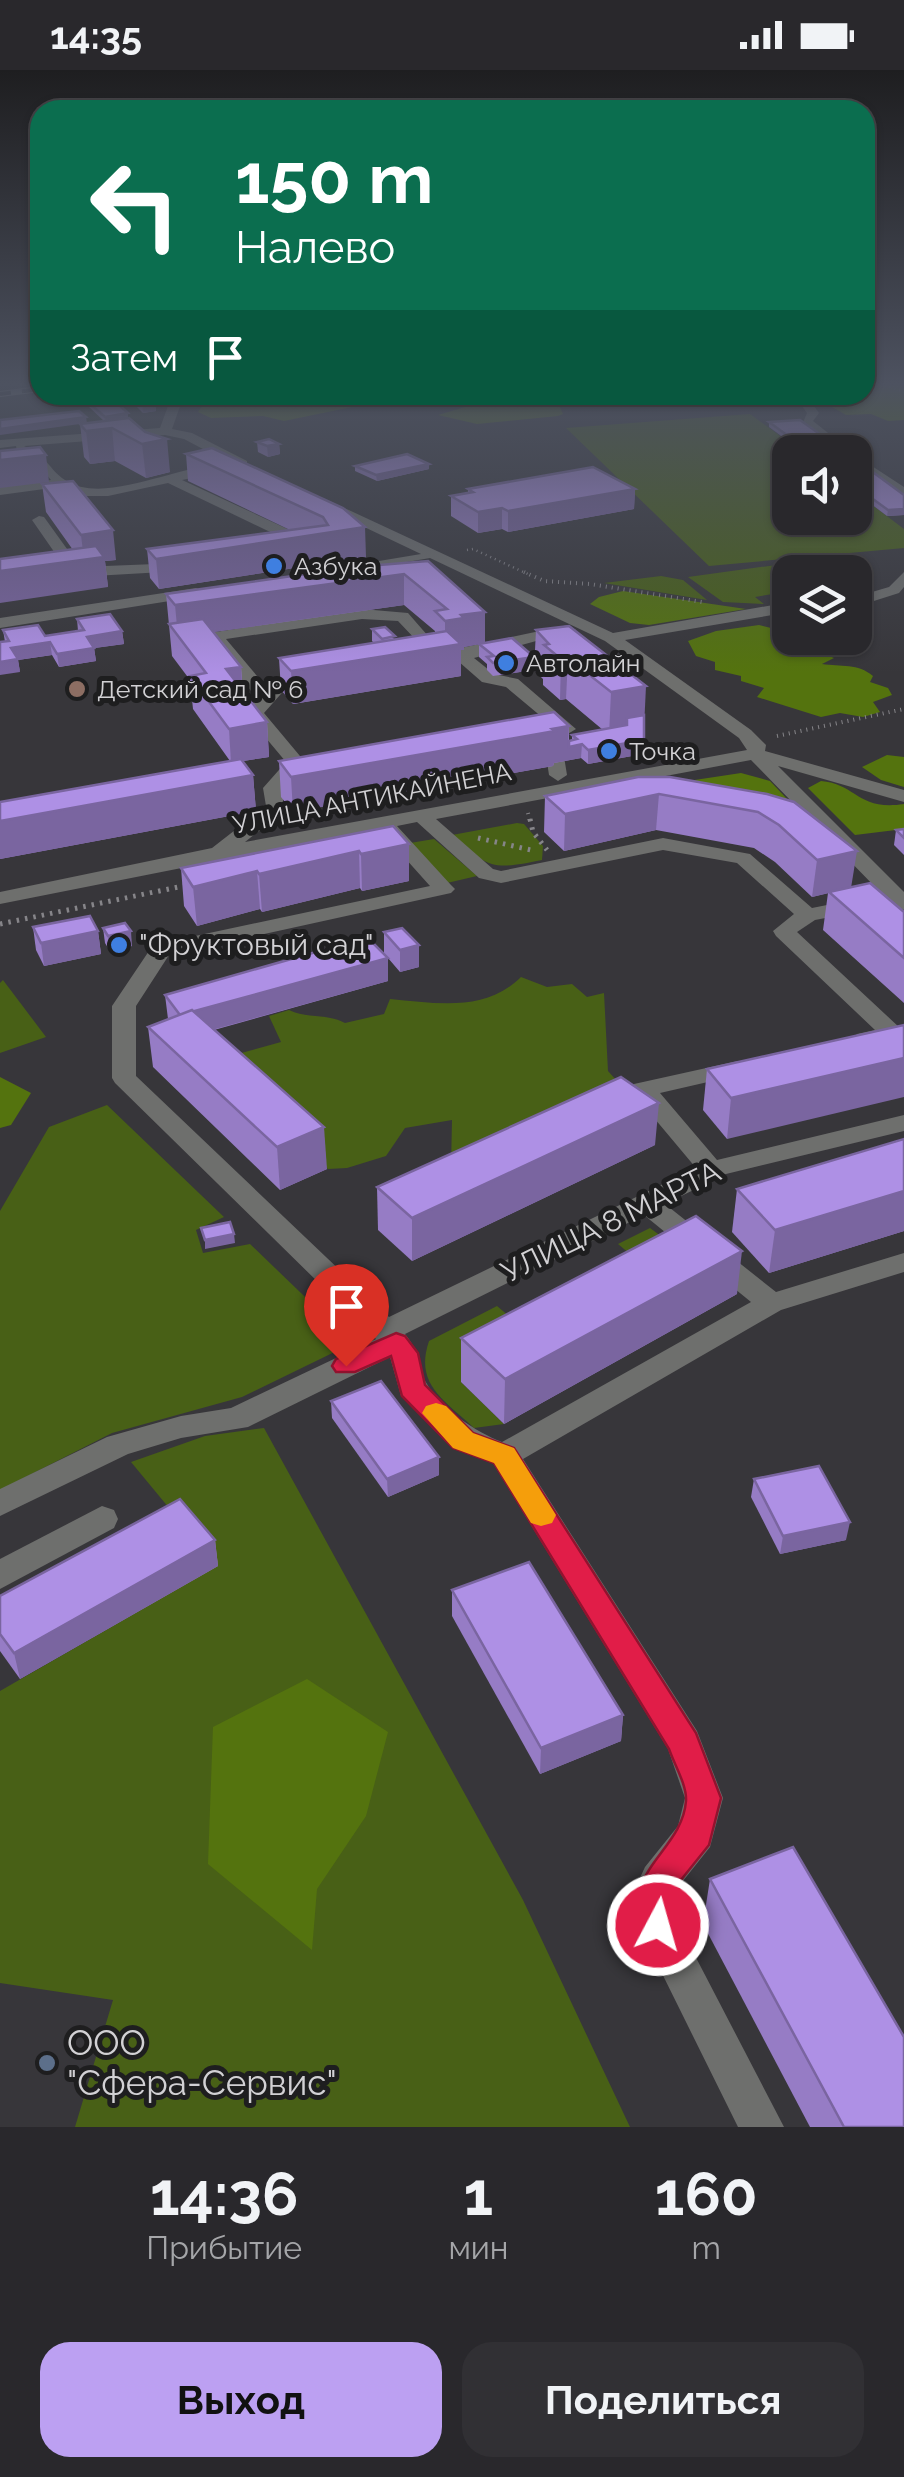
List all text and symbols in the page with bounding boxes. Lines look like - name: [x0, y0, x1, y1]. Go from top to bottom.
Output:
- text: 14:35: [50, 13, 142, 58]
- text: 150 m: [235, 137, 433, 219]
- icon: left: [70, 140, 200, 270]
- text: Налево: [235, 221, 395, 274]
- icon: arrive: [198, 330, 253, 385]
- text: Затем: [70, 335, 178, 380]
- map controls: [772, 435, 872, 655]
- button: sound: [772, 435, 872, 535]
- place label: Азбука: [294, 551, 377, 581]
- marker: Азбука: [263, 555, 285, 577]
- button: layers: [772, 555, 872, 655]
- place label: Автолайн: [526, 648, 640, 678]
- marker: Автолайн: [495, 652, 517, 674]
- place label: Детский сад № 6: [97, 674, 303, 704]
- marker: Детский сад № 6: [66, 678, 88, 700]
- place label: Точка: [629, 736, 696, 766]
- marker: Точка: [598, 740, 620, 762]
- street label: УЛИЦА АНТИКАЙНЕНА: [230, 756, 514, 840]
- place label: "Фруктовый сад": [139, 927, 374, 962]
- marker: "Фруктовый сад": [108, 934, 130, 956]
- street label: УЛИЦА 8 МАРТА: [496, 1153, 726, 1290]
- pin: [304, 1264, 389, 1367]
- icon: arrive: [319, 1279, 374, 1334]
- position arrow: [606, 1873, 710, 1977]
- place label: ООО "Сфера-Сервис": [67, 2022, 337, 2103]
- marker: ООО "Сфера-Сервис": [36, 2052, 58, 2074]
- text: 14:36: [150, 2159, 299, 2229]
- text: 1: [464, 2159, 493, 2229]
- text: 160: [655, 2159, 758, 2229]
- text: Прибытие: [146, 2229, 302, 2266]
- text: мин: [448, 2229, 508, 2266]
- text: m: [692, 2229, 721, 2266]
- button: Выход: [40, 2342, 442, 2457]
- button: Поделиться: [462, 2342, 864, 2457]

